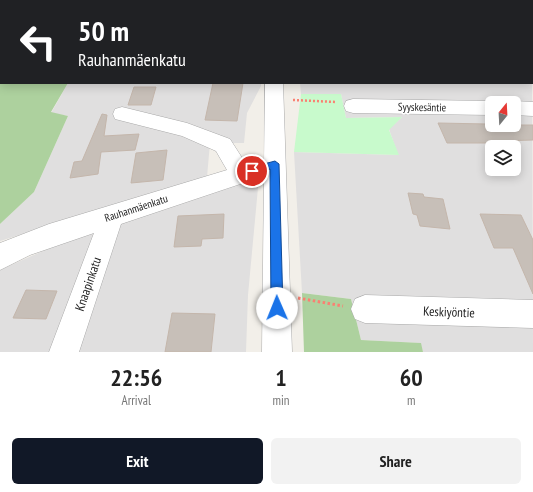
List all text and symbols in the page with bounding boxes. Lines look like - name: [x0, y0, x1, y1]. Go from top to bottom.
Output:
- text: 50 m: [78, 12, 129, 49]
- icon: left: [12, 16, 64, 68]
- text: Rauhanmäenkatu: [78, 48, 186, 71]
- north arrow: [485, 96, 521, 132]
- map controls: [485, 96, 521, 176]
- street label: Syyskesäntie: [398, 100, 447, 114]
- button: layers: [485, 140, 521, 176]
- pin: [235, 154, 269, 188]
- icon: arrive: [241, 160, 263, 182]
- street label: Rauhanmäenkatu: [102, 191, 170, 225]
- street label: Knaapinkatu: [71, 255, 105, 313]
- position arrow: [256, 287, 298, 329]
- street label: Keskiyöntie: [423, 303, 475, 321]
- text: 22:56: [110, 362, 162, 393]
- text: 1: [275, 362, 287, 393]
- text: 60: [400, 362, 423, 393]
- text: Arrival: [122, 392, 151, 409]
- text: min: [272, 392, 289, 409]
- text: m: [407, 392, 415, 409]
- button: Exit: [12, 438, 263, 484]
- button: Share: [271, 438, 521, 484]

